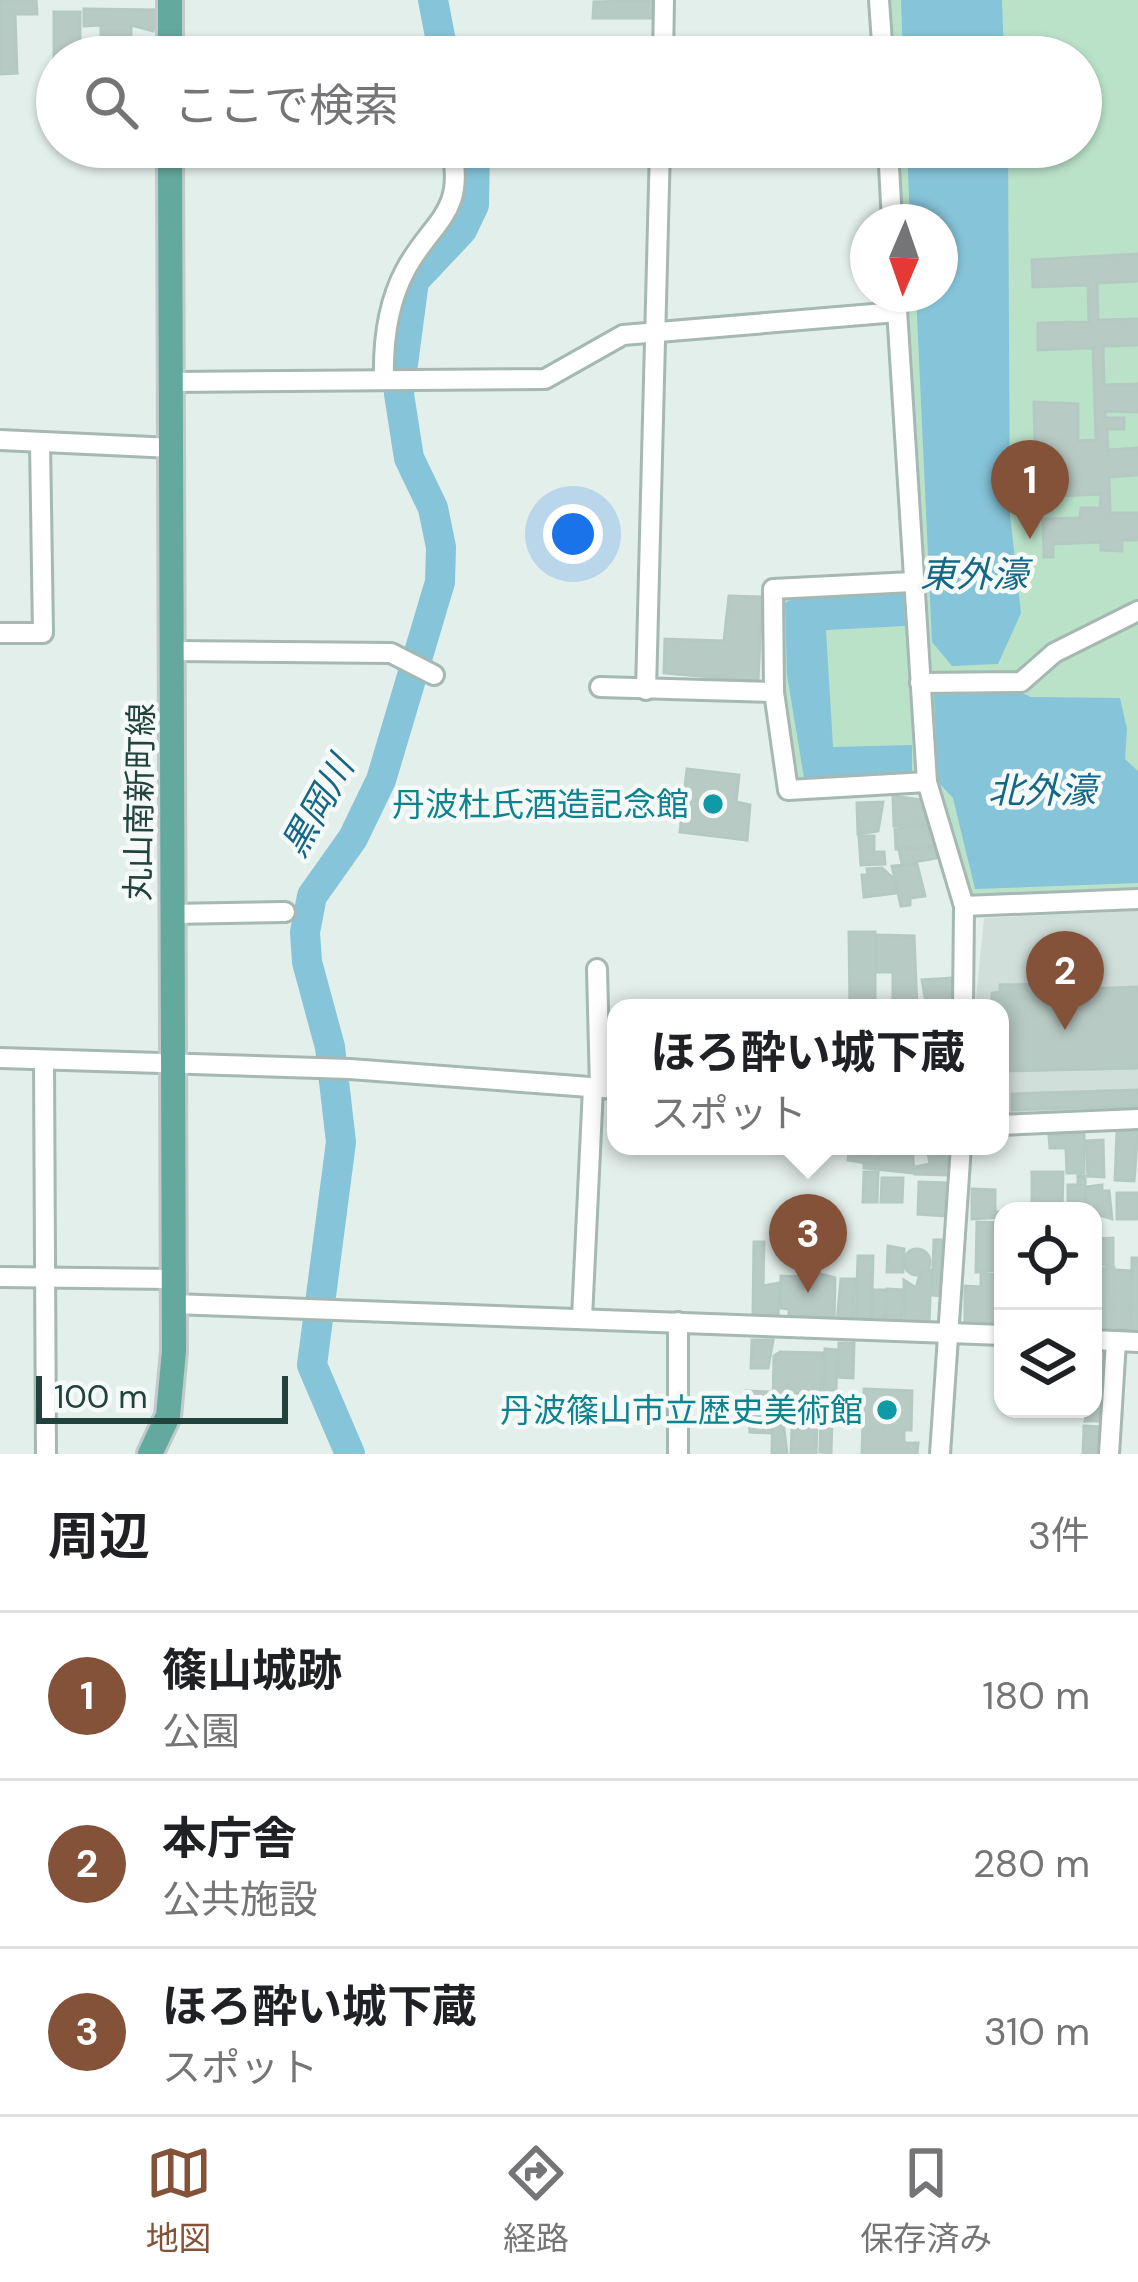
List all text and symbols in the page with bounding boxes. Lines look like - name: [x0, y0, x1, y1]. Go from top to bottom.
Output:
- search box: [36, 36, 1102, 168]
- icon: search: [78, 69, 144, 135]
- text: ここで検索: [174, 76, 399, 135]
- north arrow: [850, 204, 958, 312]
- pin: 1: [991, 440, 1069, 539]
- your location: [543, 504, 603, 564]
- water label: 東外濠: [920, 551, 1033, 598]
- street label: 丸山南新町線: [116, 703, 163, 901]
- water label: 黒岡川: [271, 744, 366, 865]
- water label: 北外濠: [988, 767, 1101, 814]
- place label: 丹波杜氏酒造記念館: [392, 783, 689, 826]
- marker: 丹波杜氏酒造記念館: [700, 791, 726, 817]
- pin: 2: [1026, 931, 1104, 1030]
- popup: [607, 999, 1009, 1155]
- text: ほろ酔い城下蔵: [650, 1023, 966, 1082]
- text: スポット: [650, 1088, 807, 1139]
- pin: 3: [769, 1194, 847, 1293]
- map controls: [994, 1202, 1102, 1418]
- button: locate: [994, 1202, 1102, 1310]
- button: layers: [994, 1310, 1102, 1418]
- scale bar: [36, 1370, 288, 1423]
- text: 100 m: [54, 1375, 148, 1418]
- place label: 丹波篠山市立歴史美術館: [500, 1389, 863, 1432]
- marker: 丹波篠山市立歴史美術館: [874, 1397, 900, 1423]
- text: 周辺: [48, 1503, 150, 1570]
- text: 3件: [1028, 1510, 1090, 1561]
- text: 篠山城跡: [162, 1641, 342, 1700]
- text: 1: [80, 1670, 94, 1721]
- text: 180 m: [982, 1670, 1090, 1721]
- text: 公園: [162, 1706, 240, 1757]
- text: 本庁舎: [162, 1809, 297, 1868]
- text: 2: [76, 1838, 98, 1889]
- text: 280 m: [973, 1838, 1090, 1889]
- text: 公共施設: [162, 1874, 318, 1925]
- text: ほろ酔い城下蔵: [162, 1977, 477, 2036]
- text: 3: [75, 2006, 99, 2057]
- text: 310 m: [984, 2006, 1090, 2057]
- text: スポット: [162, 2042, 318, 2093]
- tab: 地図: [146, 2140, 212, 2260]
- tab: 経路: [503, 2140, 569, 2260]
- tab: 保存済み: [860, 2140, 992, 2260]

